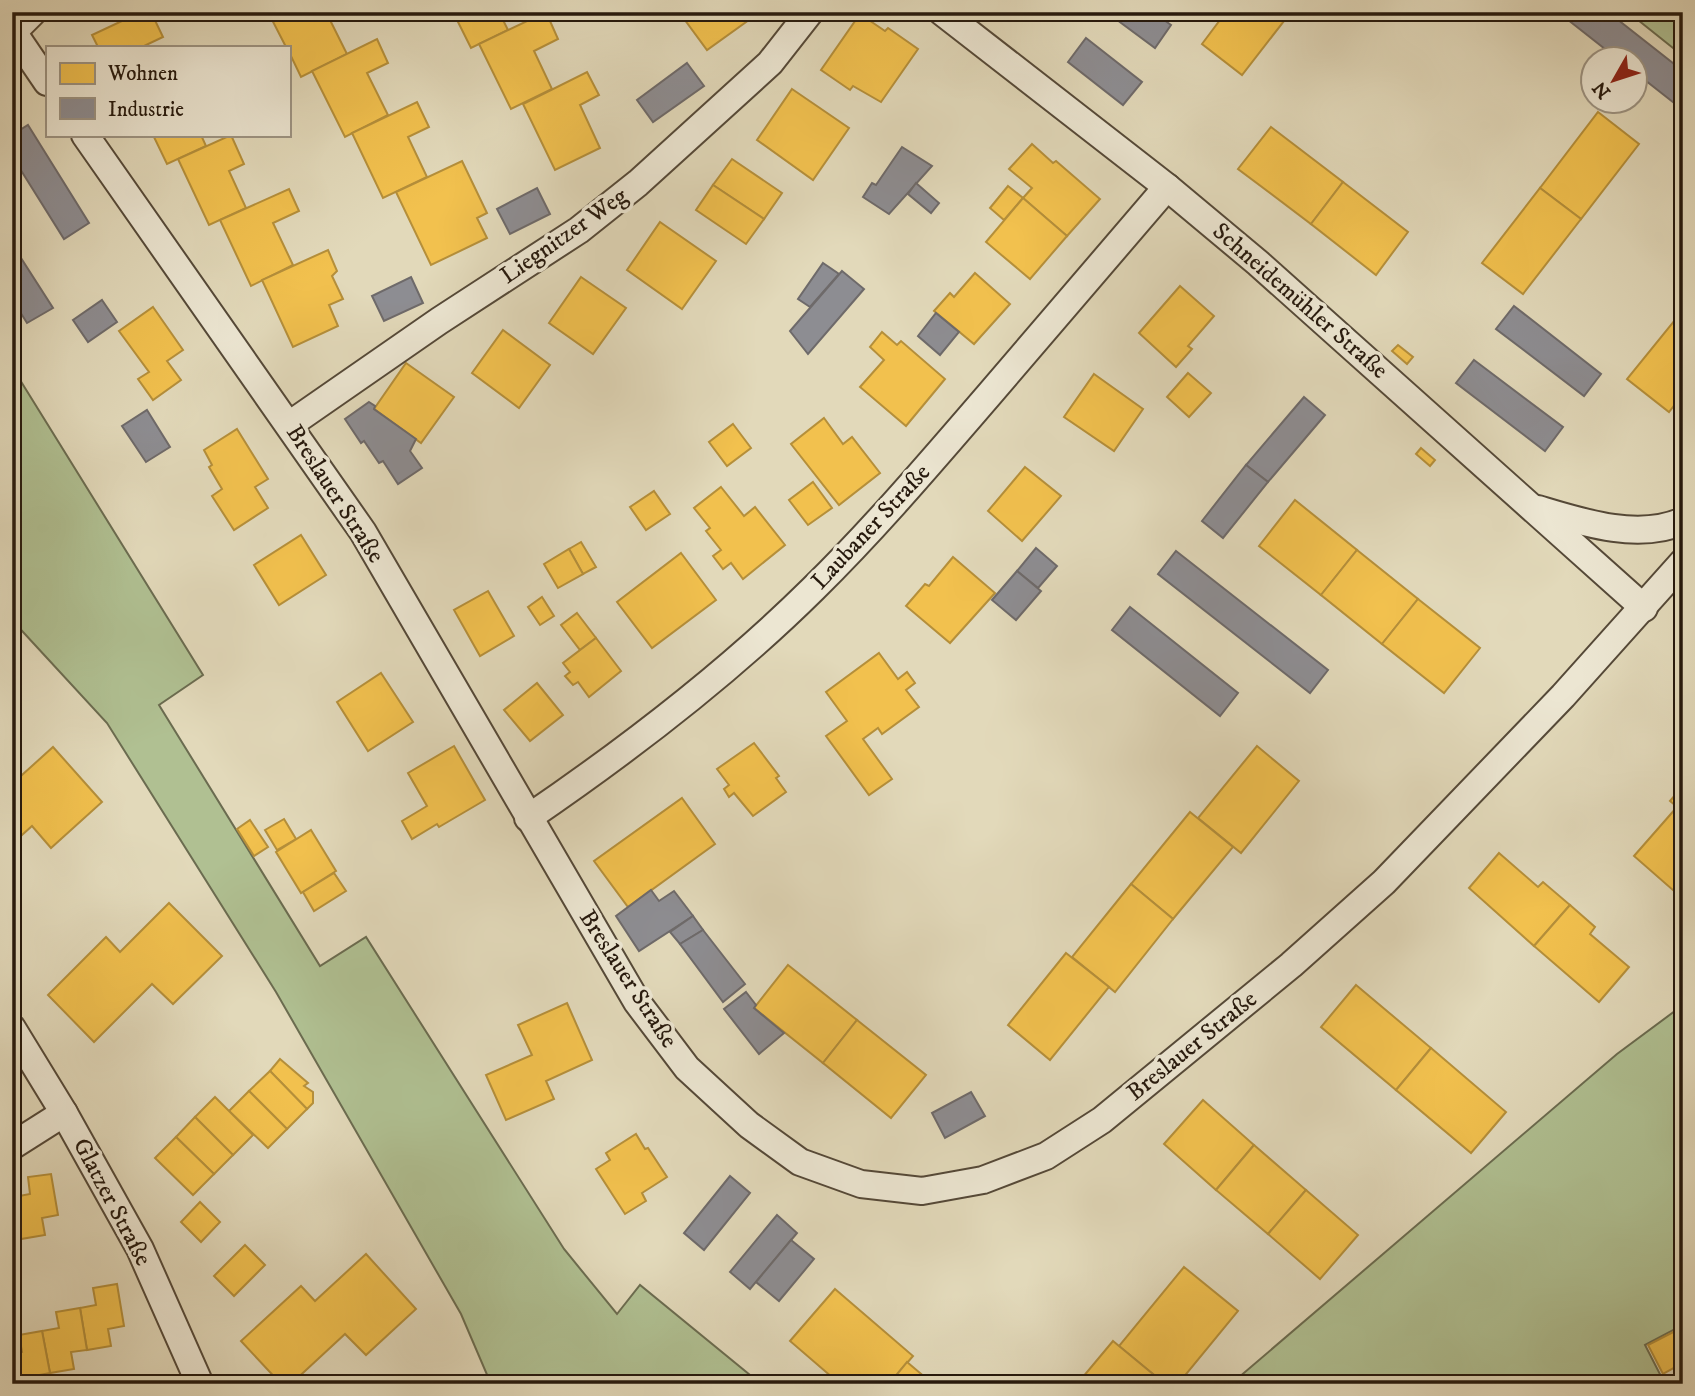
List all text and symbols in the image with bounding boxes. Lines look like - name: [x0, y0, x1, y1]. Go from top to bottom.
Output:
- legend: [46, 46, 290, 136]
- north arrow: [1580, 46, 1650, 116]
- text: Wohnen: [107, 61, 178, 87]
- text: N: [1588, 76, 1616, 103]
- text: Industrie: [108, 97, 184, 123]
- street label: Liegnitzer Weg: [495, 181, 634, 291]
- street label: Schneidemühler Straße: [1206, 217, 1394, 386]
- street label: Breslauer Straße: [279, 419, 391, 569]
- street label: Laubaner Straße: [805, 458, 937, 596]
- street label: Breslauer Straße: [572, 904, 684, 1054]
- street label: Breslauer Straße: [1121, 984, 1263, 1108]
- street label: Glatzer Straße: [66, 1133, 158, 1271]

